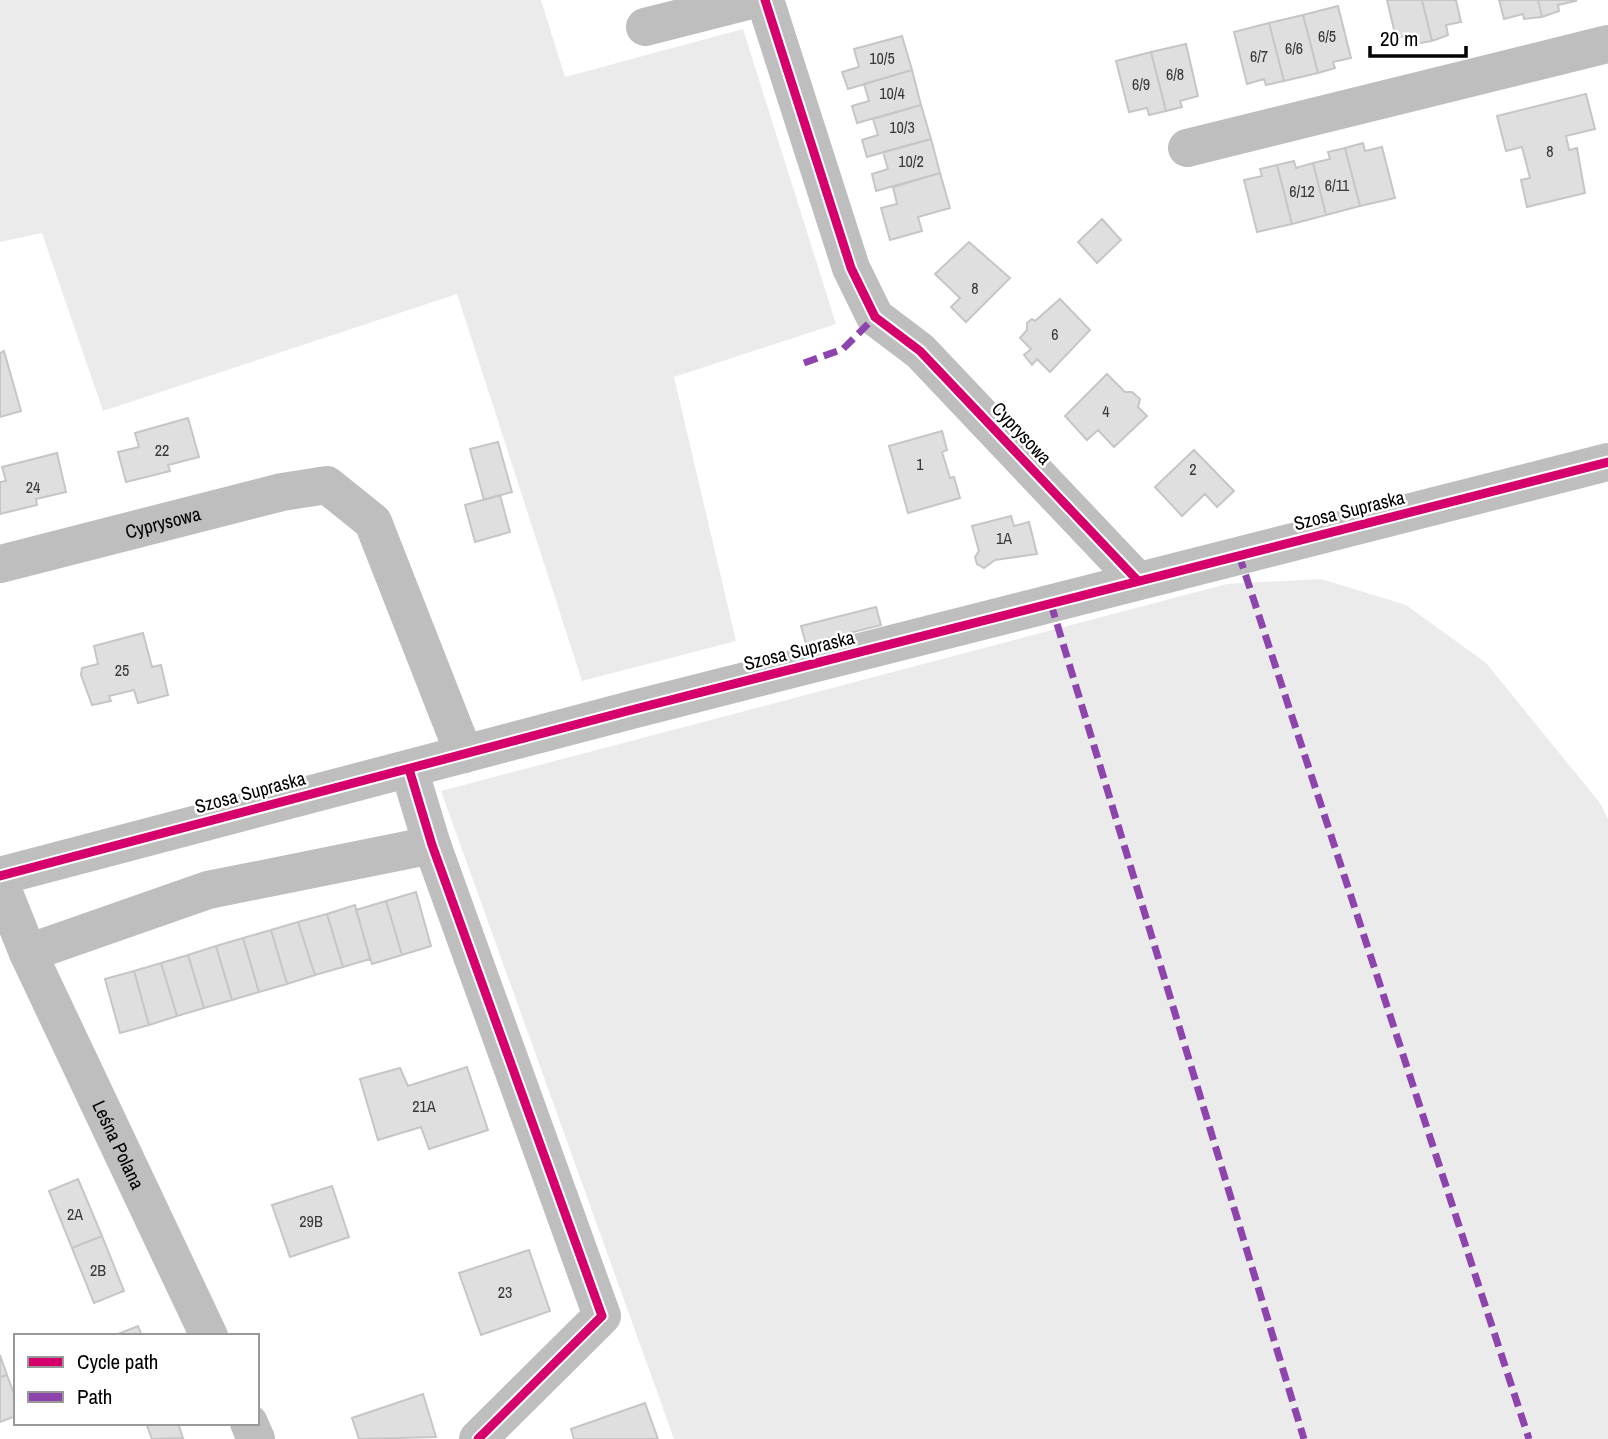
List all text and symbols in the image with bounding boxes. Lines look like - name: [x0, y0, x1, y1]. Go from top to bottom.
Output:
- scale bar: [1370, 14, 1466, 58]
- text: 20 m: [1380, 24, 1418, 53]
- house number: 6/5: [1318, 25, 1336, 47]
- house number: 6/6: [1285, 37, 1303, 59]
- house number: 6/7: [1250, 45, 1268, 67]
- house number: 10/5: [869, 47, 895, 69]
- house number: 6/8: [1166, 63, 1184, 85]
- house number: 6/9: [1132, 73, 1150, 95]
- house number: 10/4: [879, 82, 905, 104]
- house number: 10/3: [889, 116, 915, 138]
- house number: 8: [1546, 140, 1554, 162]
- house number: 10/2: [898, 150, 924, 172]
- house number: 6/11: [1325, 174, 1350, 196]
- house number: 6/12: [1289, 180, 1315, 202]
- house number: 8: [971, 277, 979, 299]
- house number: 6: [1051, 323, 1059, 345]
- street label: Cyprysowa: [986, 396, 1058, 470]
- house number: 4: [1102, 400, 1110, 422]
- house number: 22: [155, 439, 169, 461]
- house number: 1: [916, 453, 924, 475]
- house number: 2: [1189, 458, 1197, 480]
- house number: 24: [26, 476, 40, 498]
- street label: Szosa Supraska: [1291, 484, 1408, 536]
- street label: Cyprysowa: [122, 500, 204, 545]
- house number: 1A: [996, 527, 1012, 549]
- street label: Szosa Supraska: [741, 624, 858, 676]
- house number: 25: [115, 659, 129, 681]
- street label: Szosa Supraska: [192, 765, 308, 819]
- house number: 21A: [412, 1095, 436, 1117]
- street label: Leśna Polana: [86, 1096, 151, 1194]
- house number: 2A: [67, 1203, 83, 1225]
- house number: 29B: [299, 1210, 323, 1232]
- house number: 2B: [90, 1259, 106, 1281]
- house number: 23: [498, 1281, 512, 1303]
- legend: [14, 1334, 259, 1425]
- text: Cycle path: [77, 1347, 158, 1376]
- text: Path: [77, 1382, 112, 1411]

